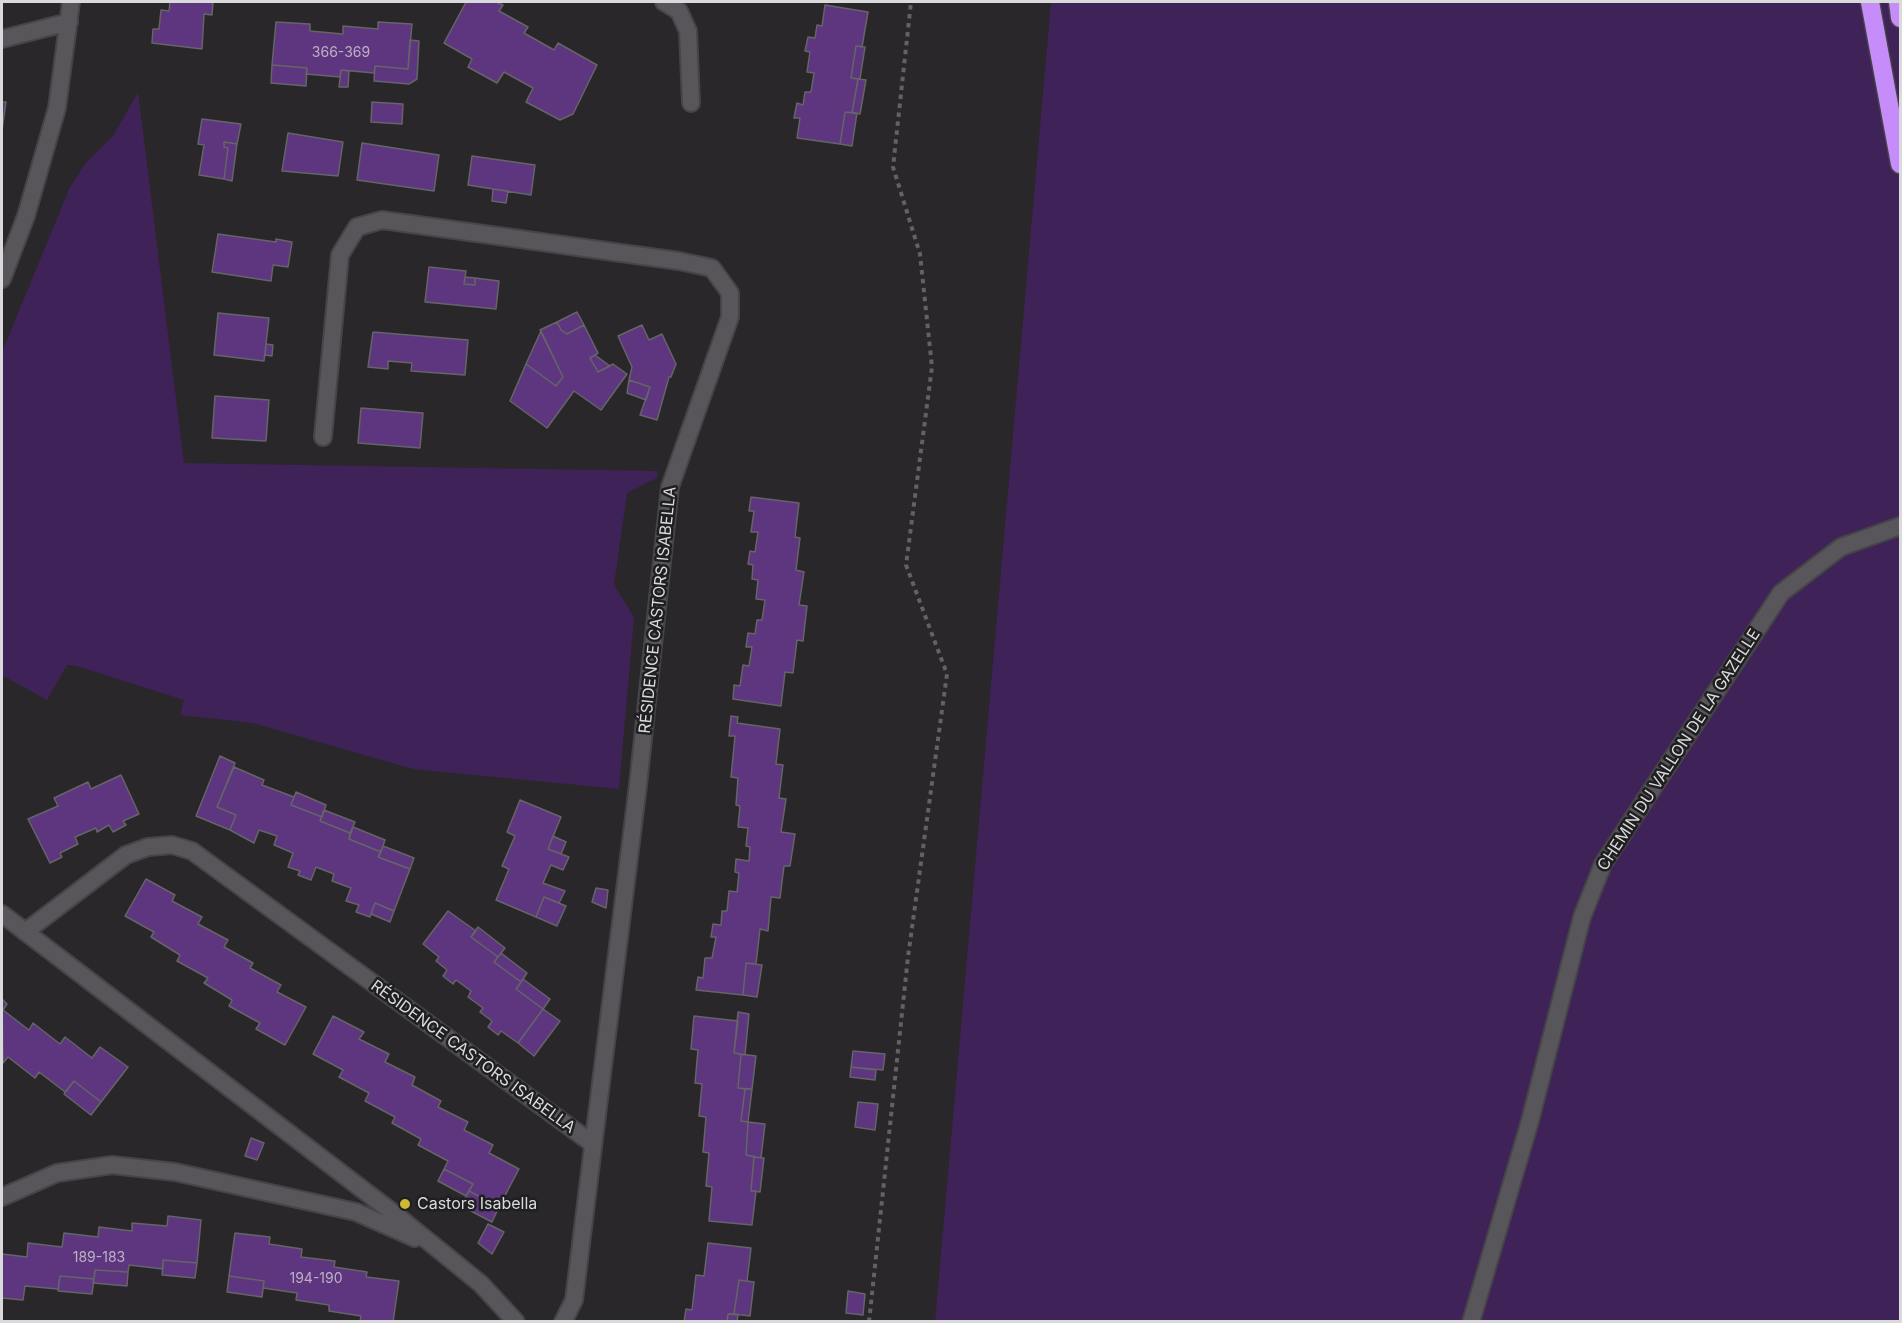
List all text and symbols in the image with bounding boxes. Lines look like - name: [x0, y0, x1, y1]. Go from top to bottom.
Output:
- house number: 366-369: [312, 45, 370, 61]
- street label: RÉSIDENCE CASTORS ISABELLA: [635, 486, 681, 734]
- street label: CHEMIN DU VALLON DE LA GAZELLE: [1594, 626, 1764, 874]
- street label: RÉSIDENCE CASTORS ISABELLA: [367, 976, 579, 1138]
- place label: Castors Isabella: [417, 1194, 537, 1214]
- marker: Castors Isabella: [398, 1197, 412, 1211]
- house number: 189-183: [73, 1250, 125, 1266]
- house number: 194-190: [289, 1271, 343, 1287]

